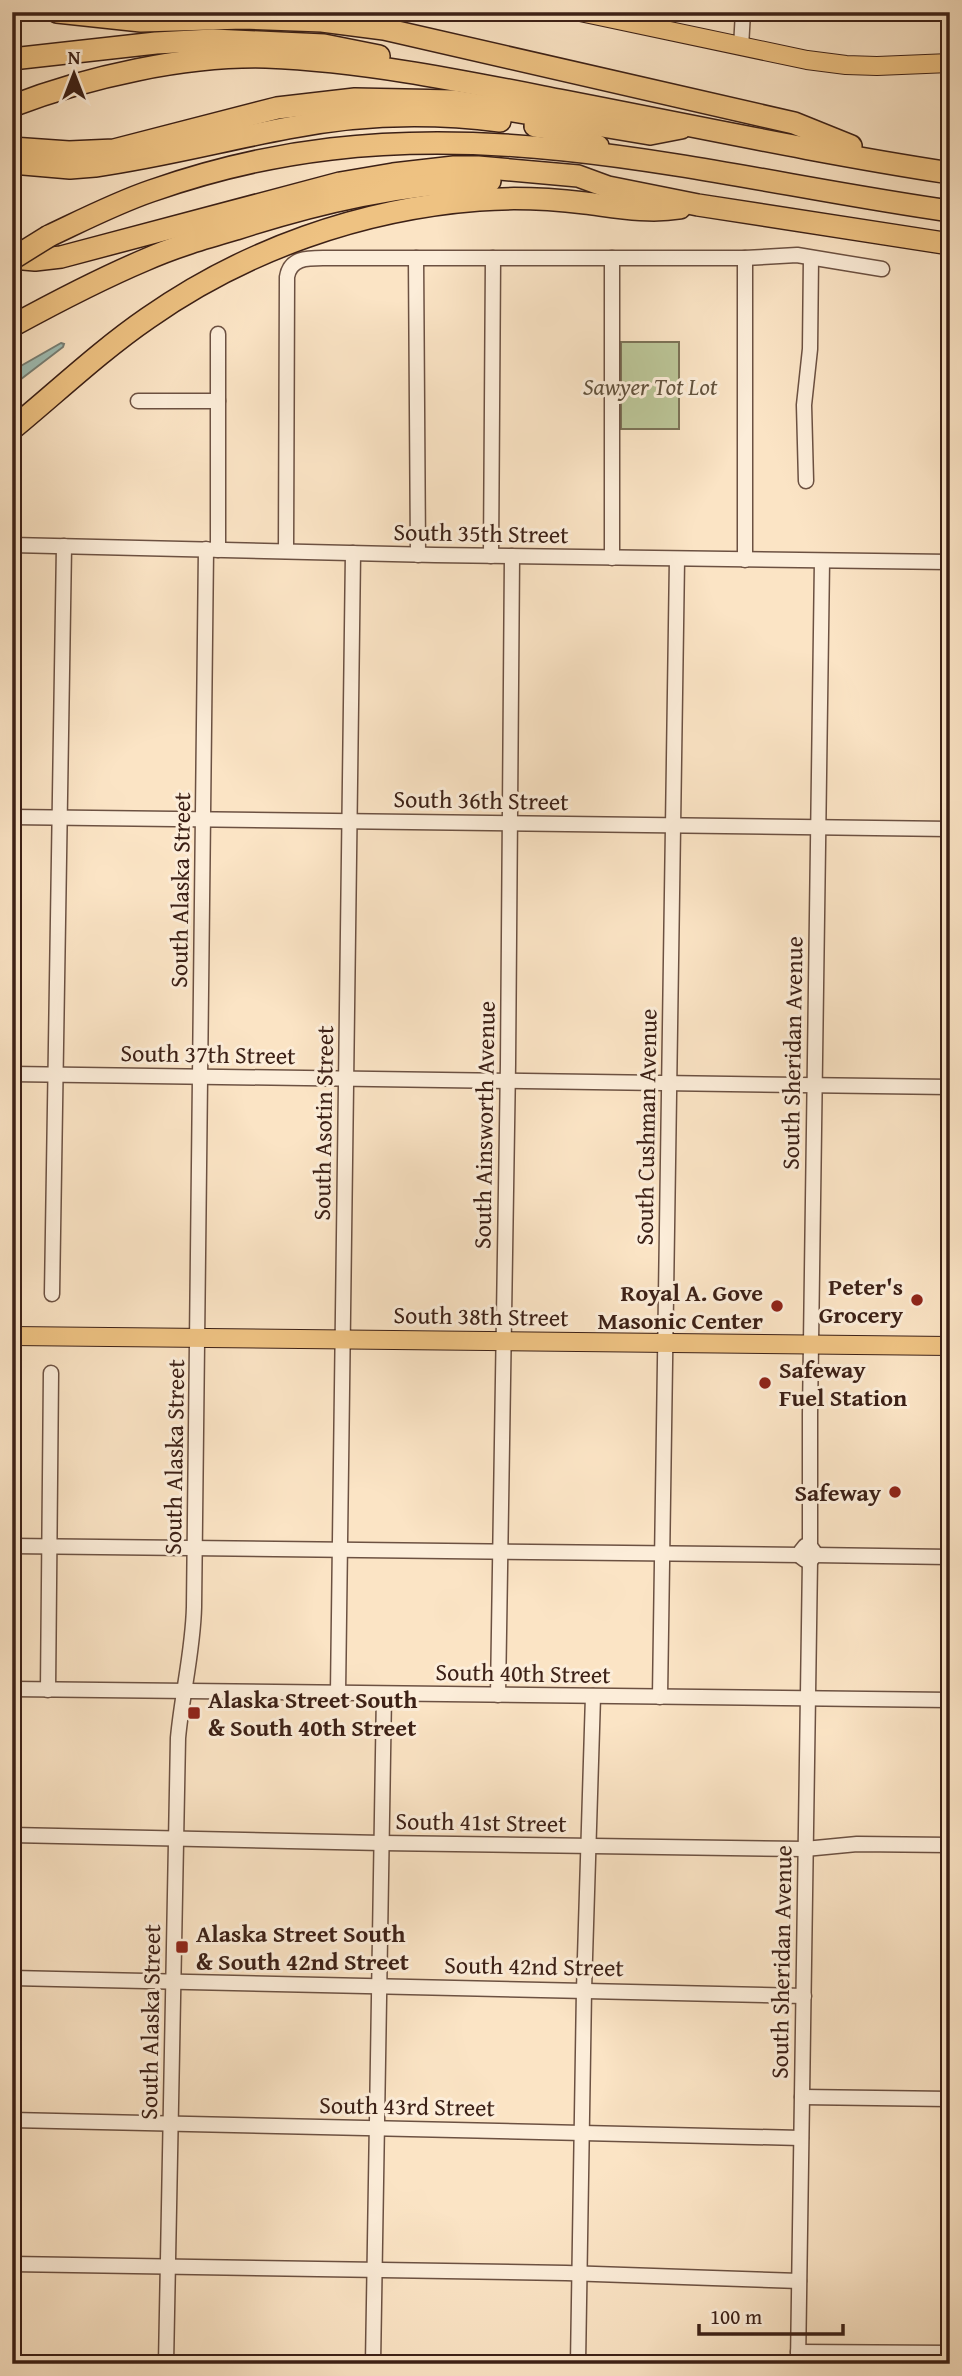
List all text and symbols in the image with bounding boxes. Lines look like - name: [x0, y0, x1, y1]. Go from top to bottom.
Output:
- north arrow: [38, 38, 108, 108]
- text: N: [68, 43, 81, 71]
- park label: Sawyer Tot Lot: [583, 369, 718, 404]
- street label: South 35th Street: [393, 514, 569, 552]
- street label: South 36th Street: [393, 781, 569, 819]
- street label: South Alaska Street: [161, 791, 199, 988]
- street label: South Sheridan Avenue: [772, 936, 812, 1170]
- street label: South Ainsworth Avenue: [464, 1001, 504, 1249]
- street label: South Cushman Avenue: [626, 1008, 666, 1246]
- street label: South Asotin Street: [304, 1025, 342, 1221]
- street label: South 37th Street: [120, 1035, 296, 1073]
- place label: Peter's Grocery: [819, 1269, 904, 1332]
- place label: Royal A. Gove Masonic Center: [598, 1275, 763, 1338]
- marker: Peter's Grocery: [909, 1292, 925, 1308]
- street label: South 38th Street: [393, 1297, 569, 1335]
- marker: Royal A. Gove Masonic Center: [769, 1298, 785, 1314]
- place label: Safeway Fuel Station: [779, 1352, 907, 1415]
- street label: South Alaska Street: [155, 1358, 193, 1555]
- marker: Safeway Fuel Station: [757, 1375, 773, 1391]
- place label: Safeway: [794, 1475, 882, 1510]
- marker: Safeway: [887, 1484, 903, 1500]
- street label: South 40th Street: [435, 1654, 611, 1692]
- place label: Alaska Street South & South 40th Street: [208, 1682, 417, 1745]
- marker: Alaska Street South & South 40th Street: [186, 1705, 202, 1721]
- street label: South 41st Street: [395, 1803, 567, 1841]
- street label: South Sheridan Avenue: [761, 1845, 801, 2079]
- place label: Alaska Street South & South 42nd Street: [196, 1916, 409, 1979]
- street label: South Alaska Street: [131, 1923, 169, 2120]
- marker: Alaska Street South & South 42nd Street: [174, 1939, 190, 1955]
- street label: South 42nd Street: [444, 1947, 625, 1985]
- street label: South 43rd Street: [319, 2087, 496, 2125]
- scale bar: [699, 2292, 843, 2336]
- text: 100 m: [710, 2301, 762, 2332]

